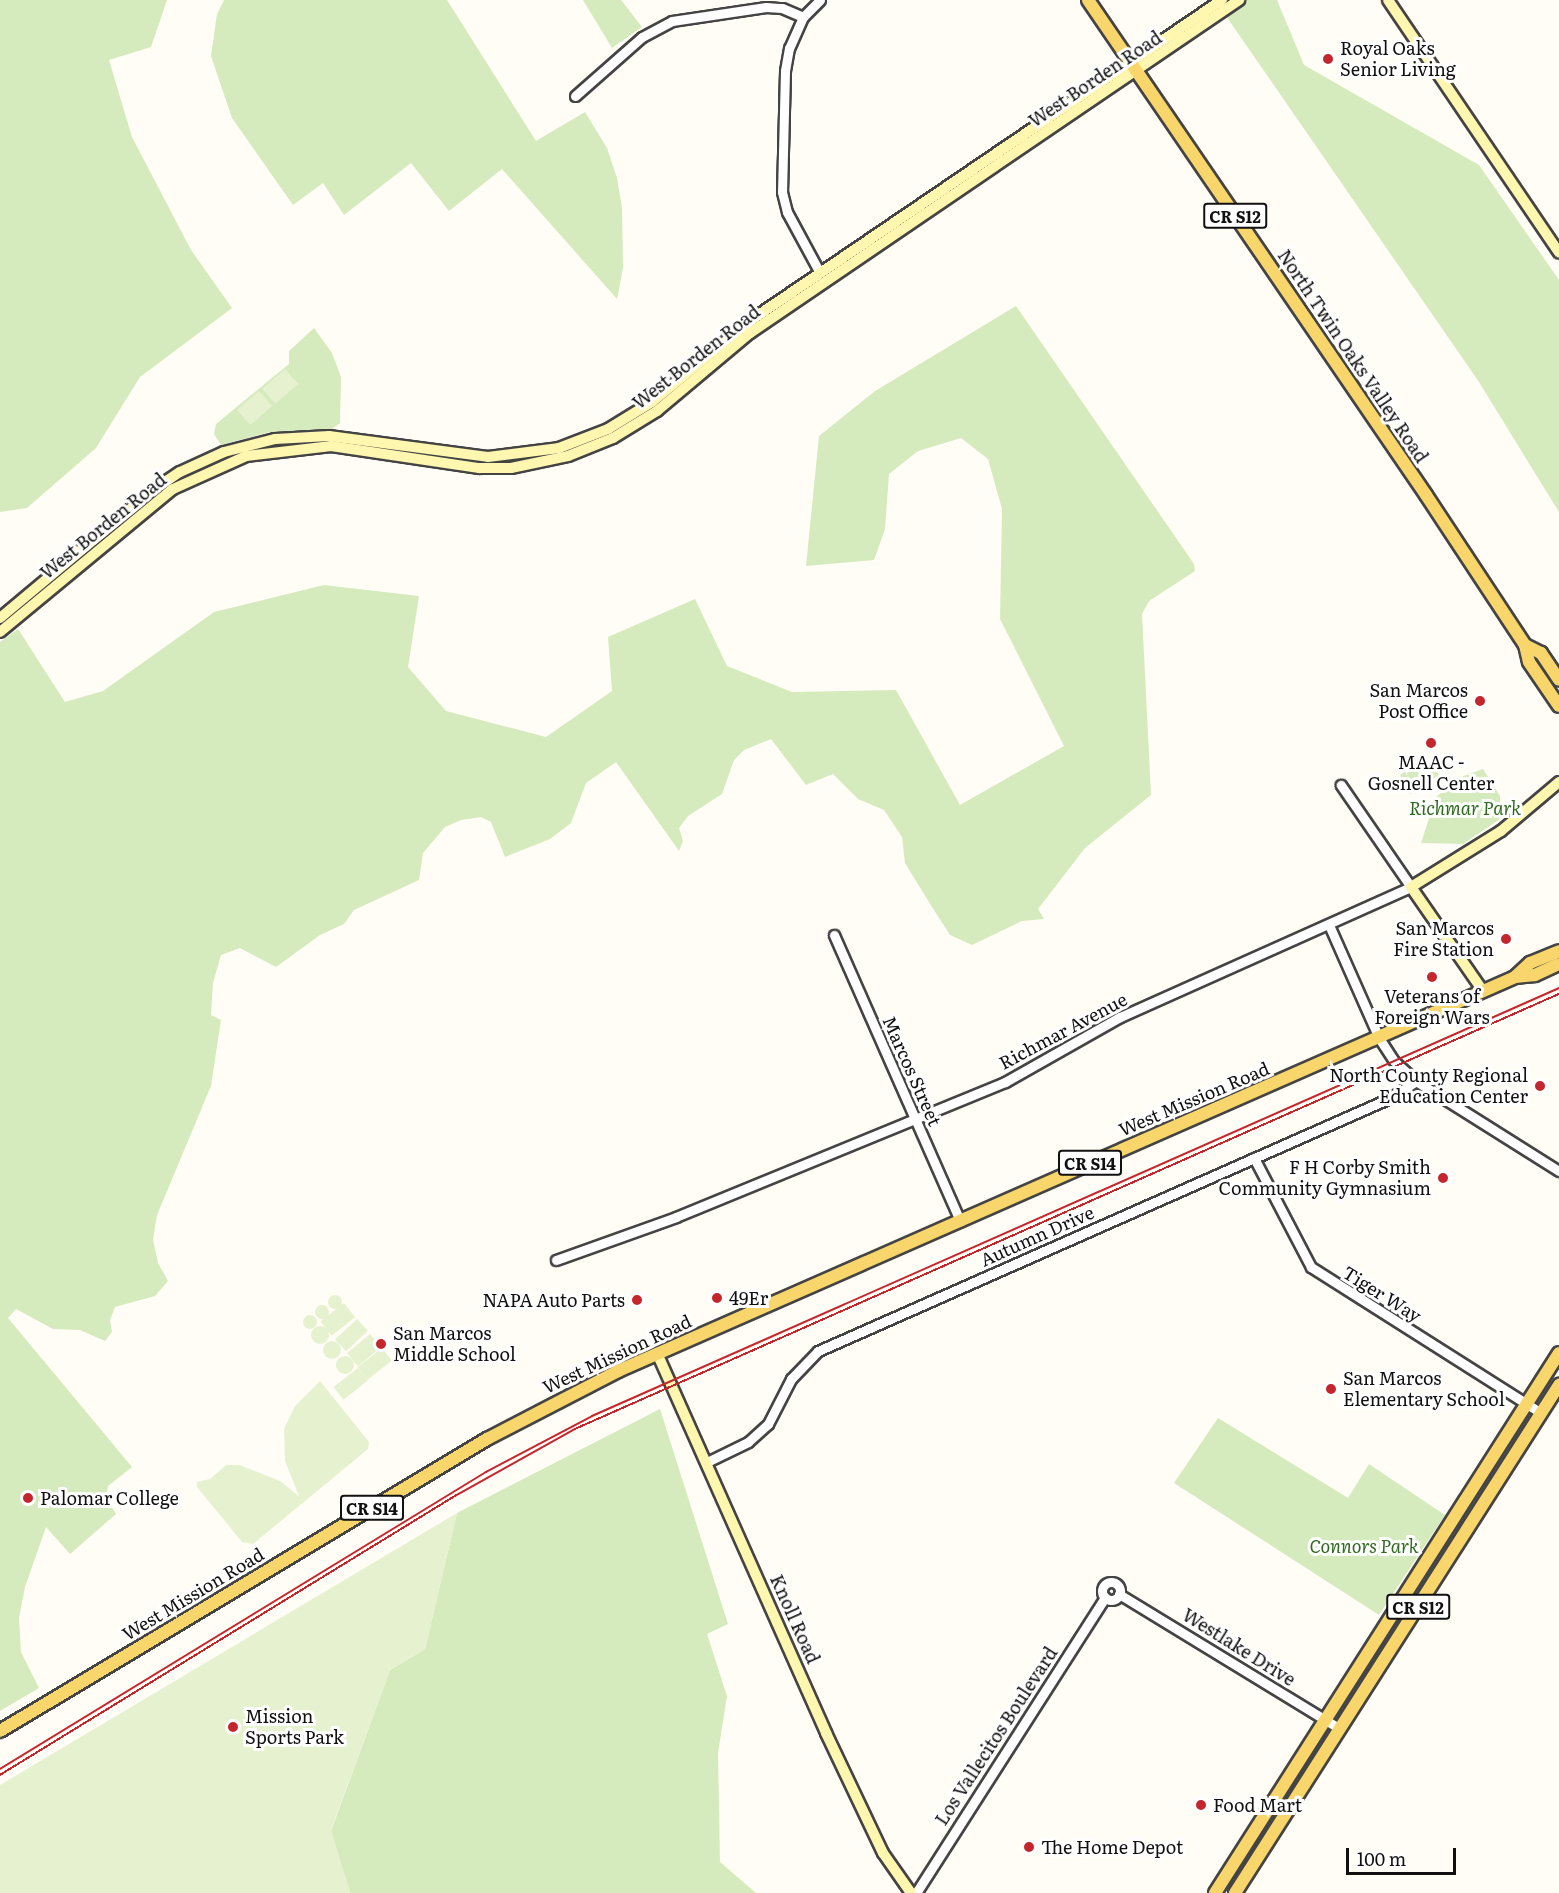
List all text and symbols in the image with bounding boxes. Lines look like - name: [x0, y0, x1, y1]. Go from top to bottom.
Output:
- street label: West Borden Road: [1024, 27, 1166, 131]
- place label: Royal Oaks Senior Living: [1340, 38, 1456, 80]
- marker: Royal Oaks Senior Living: [1321, 52, 1335, 66]
- road number: CR S12: [1202, 203, 1268, 229]
- street label: North Twin Oaks Valley Road: [1273, 245, 1433, 467]
- street label: West Borden Road: [628, 301, 764, 413]
- street label: West Borden Road: [36, 469, 170, 583]
- place label: San Marcos Post Office: [1370, 680, 1468, 722]
- marker: San Marcos Post Office: [1473, 694, 1487, 708]
- marker: MAAC - Gosnell Center: [1424, 736, 1438, 750]
- place label: MAAC - Gosnell Center: [1368, 752, 1494, 795]
- park label: Richmar Park: [1409, 797, 1521, 819]
- place label: San Marcos Fire Station: [1393, 918, 1494, 960]
- marker: San Marcos Fire Station: [1499, 932, 1513, 946]
- marker: Veterans of Foreign Wars: [1425, 970, 1439, 984]
- place label: Veterans of Foreign Wars: [1374, 986, 1490, 1028]
- street label: Richmar Avenue: [995, 988, 1131, 1074]
- street label: Marcos Street: [878, 1013, 946, 1129]
- street label: West Mission Road: [1115, 1057, 1273, 1141]
- place label: North County Regional Education Center: [1329, 1065, 1528, 1108]
- marker: North County Regional Education Center: [1533, 1079, 1547, 1093]
- road number: CR S14: [1057, 1150, 1123, 1176]
- place label: F H Corby Smith Community Gymnasium: [1218, 1157, 1431, 1200]
- marker: F H Corby Smith Community Gymnasium: [1436, 1171, 1450, 1185]
- street label: Autumn Drive: [977, 1201, 1097, 1271]
- street label: Tiger Way: [1339, 1261, 1425, 1327]
- place label: 49Er: [729, 1287, 768, 1309]
- place label: NAPA Auto Parts: [482, 1289, 625, 1311]
- marker: 49Er: [710, 1291, 724, 1305]
- marker: NAPA Auto Parts: [630, 1293, 644, 1307]
- street label: West Mission Road: [539, 1310, 695, 1398]
- place label: San Marcos Middle School: [393, 1323, 516, 1366]
- marker: San Marcos Middle School: [374, 1337, 388, 1351]
- place label: San Marcos Elementary School: [1343, 1368, 1505, 1410]
- marker: San Marcos Elementary School: [1324, 1382, 1338, 1396]
- place label: Palomar College: [40, 1487, 179, 1509]
- marker: Palomar College: [21, 1491, 35, 1505]
- road number: CR S14: [339, 1495, 405, 1521]
- park label: Connors Park: [1309, 1535, 1419, 1557]
- street label: West Mission Road: [118, 1543, 268, 1645]
- street label: Knoll Road: [766, 1571, 824, 1667]
- road number: CR S12: [1385, 1594, 1451, 1620]
- street label: Westlake Drive: [1179, 1604, 1299, 1690]
- street label: Los Vallecitos Boulevard: [930, 1643, 1062, 1829]
- place label: Mission Sports Park: [245, 1706, 344, 1748]
- marker: Mission Sports Park: [226, 1720, 240, 1734]
- place label: Food Mart: [1213, 1794, 1302, 1816]
- marker: Food Mart: [1194, 1798, 1208, 1812]
- place label: The Home Depot: [1041, 1836, 1183, 1858]
- scale bar: [1349, 1836, 1458, 1874]
- marker: The Home Depot: [1022, 1840, 1036, 1854]
- text: 100 m: [1357, 1845, 1406, 1872]

